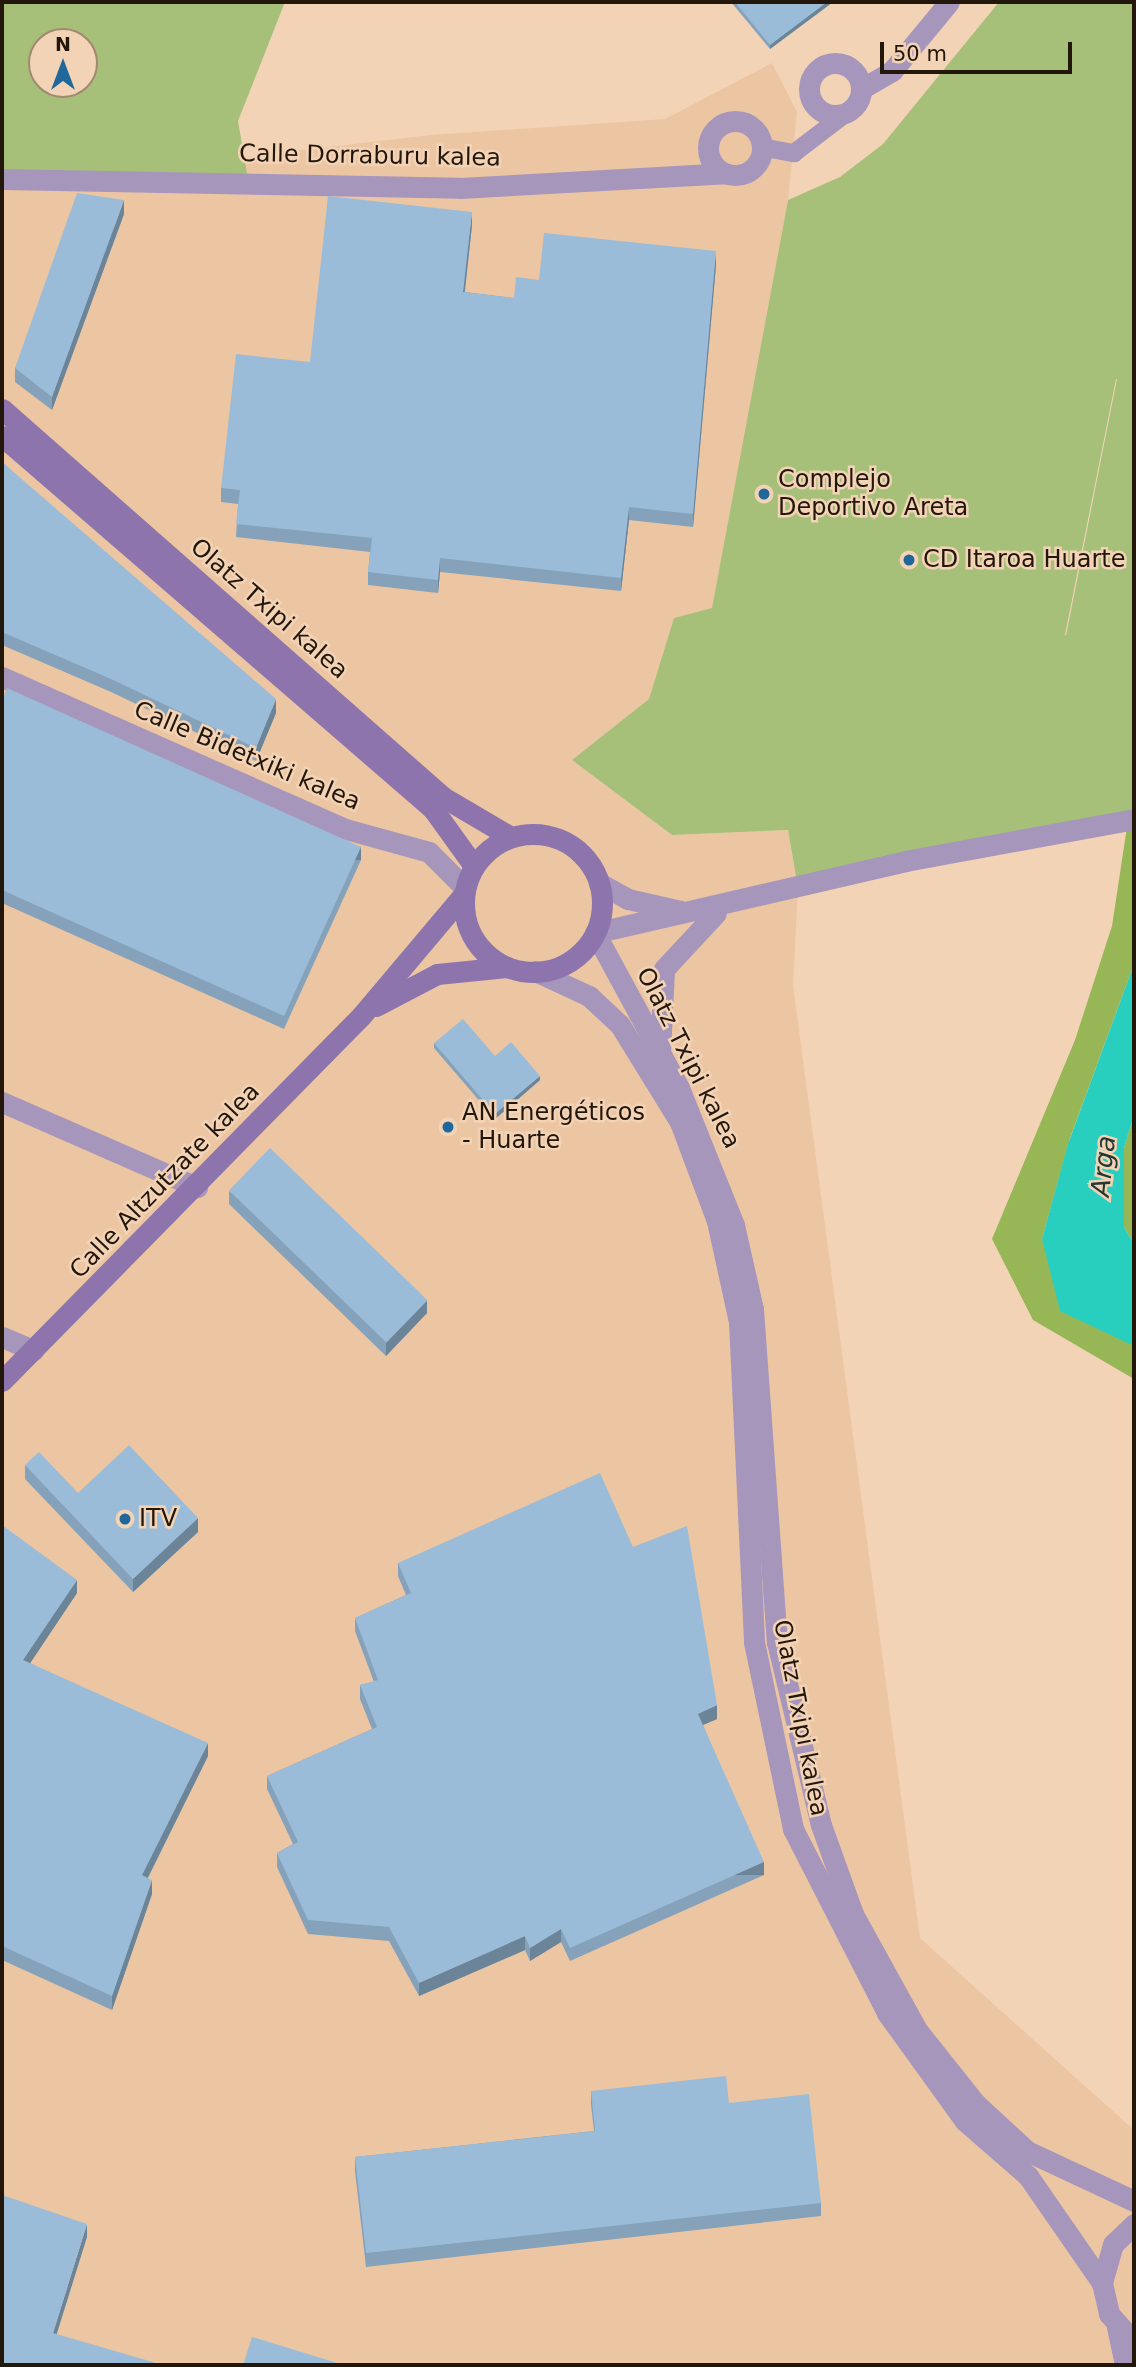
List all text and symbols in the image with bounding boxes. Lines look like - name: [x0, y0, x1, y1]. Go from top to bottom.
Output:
- north arrow: [28, 28, 98, 98]
- scale bar: [884, 28, 1076, 72]
- text: N: [55, 33, 71, 55]
- text: 50 m: [893, 42, 947, 66]
- street label: Calle Dorraburu kalea: [239, 139, 501, 173]
- place label: Complejo Deportivo Areta: [778, 466, 968, 522]
- marker: Complejo Deportivo Areta: [756, 486, 772, 502]
- street label: Olatz Txipi kalea: [184, 533, 354, 685]
- place label: CD Itaroa Huarte: [923, 546, 1125, 574]
- marker: CD Itaroa Huarte: [901, 552, 917, 568]
- street label: Calle Bidetxiki kalea: [129, 695, 365, 817]
- street label: Olatz Txipi kalea: [630, 963, 746, 1153]
- street label: Calle Altzutzate kalea: [64, 1077, 266, 1285]
- place label: AN Energéticos - Huarte: [462, 1099, 645, 1155]
- marker: AN Energéticos - Huarte: [440, 1119, 456, 1135]
- water label: Arga: [1085, 1134, 1123, 1198]
- place label: ITV: [139, 1505, 177, 1533]
- marker: ITV: [117, 1511, 133, 1527]
- street label: Olatz Txipi kalea: [767, 1617, 833, 1819]

